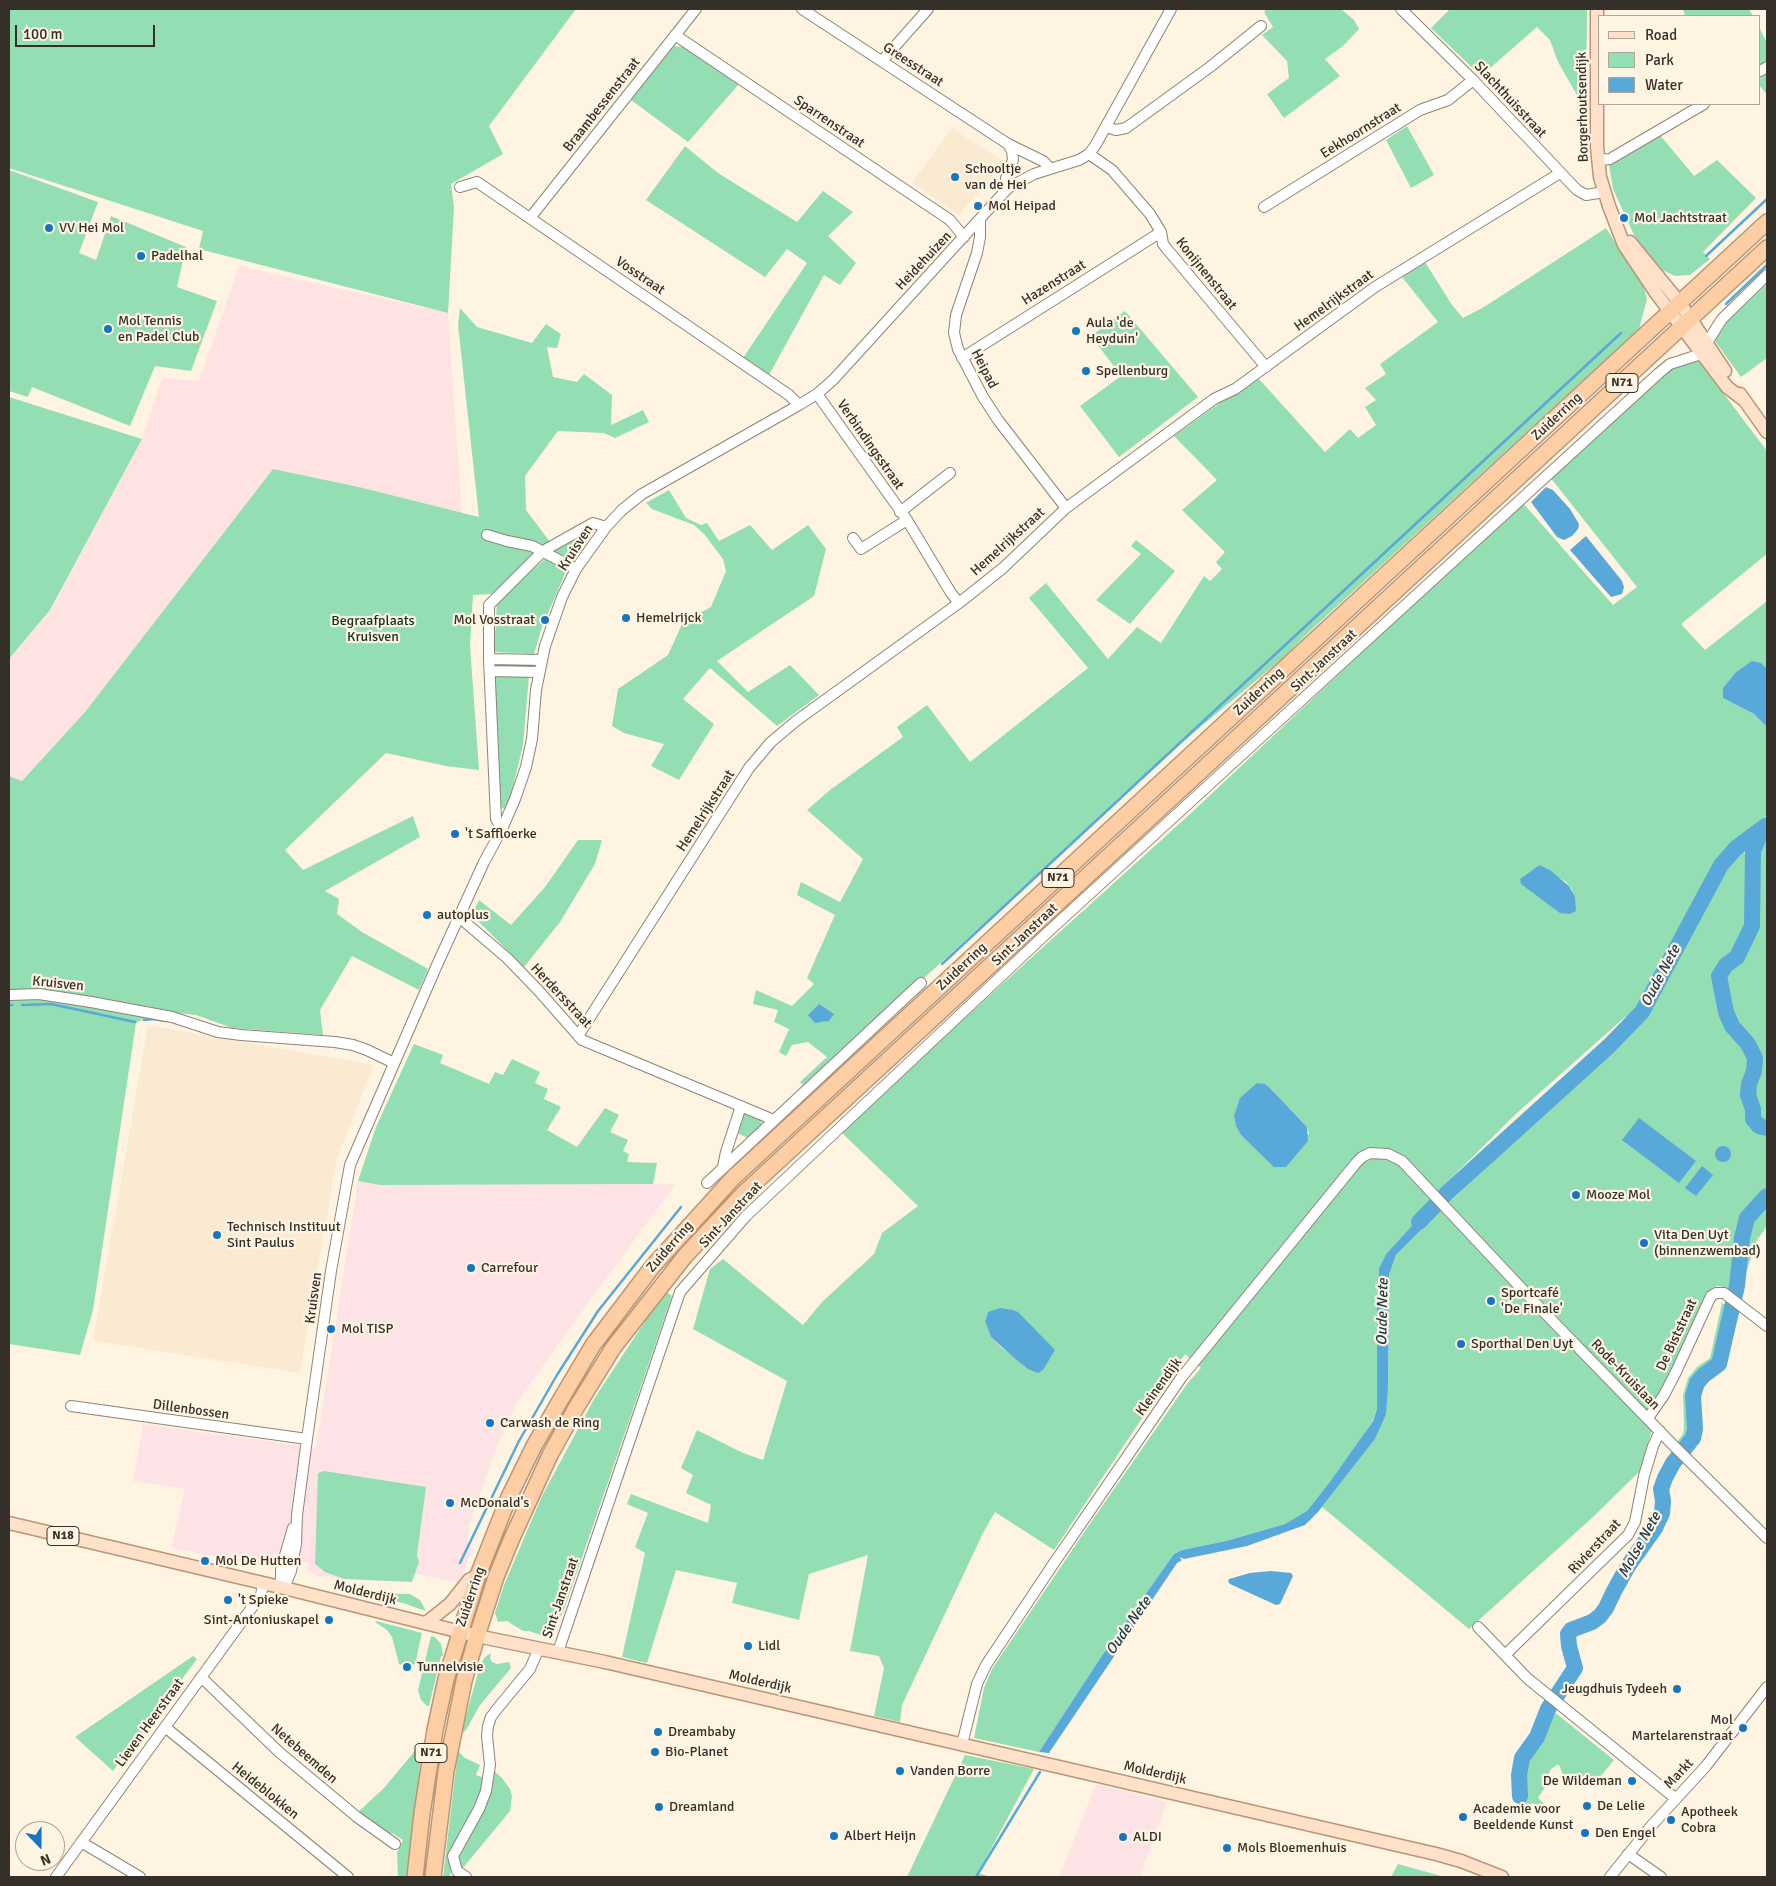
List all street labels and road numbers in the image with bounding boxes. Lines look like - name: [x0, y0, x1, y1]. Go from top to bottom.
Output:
- street label: Greesstraat: [879, 39, 947, 91]
- street label: Borgerhoutsendijk: [1574, 52, 1592, 162]
- street label: Braambessenstraat: [560, 55, 644, 155]
- street label: Slachthuisstraat: [1470, 58, 1550, 142]
- street label: Sparrenstraat: [790, 92, 868, 152]
- street label: Eekhoornstraat: [1318, 100, 1404, 162]
- street label: Heidehuizen: [892, 228, 956, 294]
- street label: Konijnenstraat: [1172, 235, 1240, 313]
- street label: Vosstraat: [612, 253, 668, 299]
- street label: Hazenstraat: [1019, 257, 1089, 309]
- street label: Hemelrijkstraat: [1291, 267, 1377, 335]
- street label: Heipad: [967, 346, 1001, 392]
- road number: N71: [1606, 373, 1638, 392]
- street label: Zuiderring: [1528, 389, 1586, 445]
- street label: Verbindingsstraat: [833, 397, 907, 493]
- street label: Hemelrijkstraat: [968, 504, 1048, 580]
- street label: Kruisven: [555, 522, 597, 574]
- street label: Sint-Janstraat: [1287, 626, 1361, 696]
- street label: Zuiderring: [1230, 664, 1288, 720]
- street label: Hemelrijkstraat: [673, 767, 739, 855]
- road number: N71: [1042, 868, 1074, 888]
- street label: Sint-Janstraat: [988, 900, 1062, 970]
- street label: Zuiderring: [933, 939, 991, 995]
- street label: Herdersstraat: [527, 960, 595, 1032]
- street label: Kruisven: [31, 973, 85, 995]
- street label: Sint-Janstraat: [696, 1178, 766, 1252]
- street label: Zuiderring: [643, 1218, 697, 1276]
- street label: Kruisven: [302, 1271, 326, 1325]
- street label: De Biststraat: [1653, 1296, 1701, 1374]
- street label: Rode-Kruislaan: [1587, 1336, 1663, 1414]
- street label: Kleinendijk: [1132, 1355, 1186, 1419]
- street label: Dillenbossen: [152, 1396, 230, 1424]
- street label: Rivierstraat: [1565, 1516, 1625, 1578]
- road number: N18: [47, 1526, 79, 1545]
- street label: Sint-Janstraat: [539, 1555, 583, 1641]
- street label: Zuiderring: [453, 1565, 489, 1629]
- street label: Molderdijk: [332, 1577, 398, 1609]
- street label: Molderdijk: [727, 1667, 793, 1697]
- street label: Lieven Heerstraat: [112, 1675, 188, 1771]
- street label: Netebeemden: [267, 1720, 341, 1788]
- road number: N71: [415, 1744, 447, 1762]
- street label: Markt: [1661, 1755, 1697, 1793]
- street label: Molderdijk: [1122, 1758, 1188, 1788]
- street label: Heideblokken: [228, 1759, 302, 1823]

